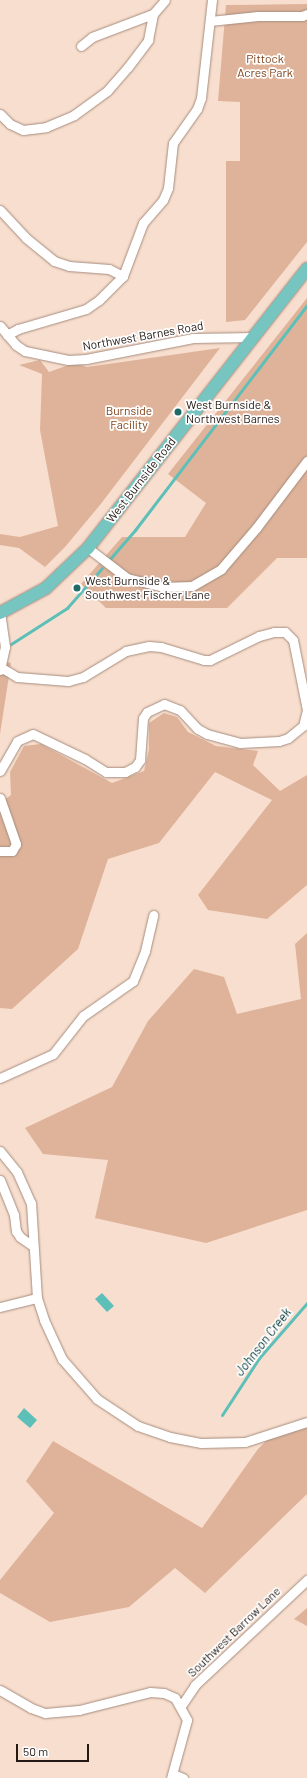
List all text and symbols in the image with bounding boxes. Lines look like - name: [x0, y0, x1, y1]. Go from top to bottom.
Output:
- park label: Pittock Acres Park: [237, 52, 293, 80]
- street label: Northwest Barnes Road: [81, 318, 205, 354]
- place label: West Burnside & Northwest Barnes: [186, 398, 280, 426]
- park label: Burnside Facility: [106, 404, 152, 432]
- marker: West Burnside & Northwest Barnes: [173, 407, 183, 417]
- street label: West Burnside Road: [103, 435, 179, 525]
- place label: West Burnside & Southwest Fischer Lane: [85, 574, 210, 602]
- marker: West Burnside & Southwest Fischer Lane: [72, 583, 82, 593]
- water label: Johnson Creek: [232, 1305, 294, 1379]
- street label: Southwest Barrow Lane: [185, 1584, 283, 1680]
- scale bar: [18, 1736, 91, 1762]
- text: 50 m: [23, 1744, 48, 1758]

